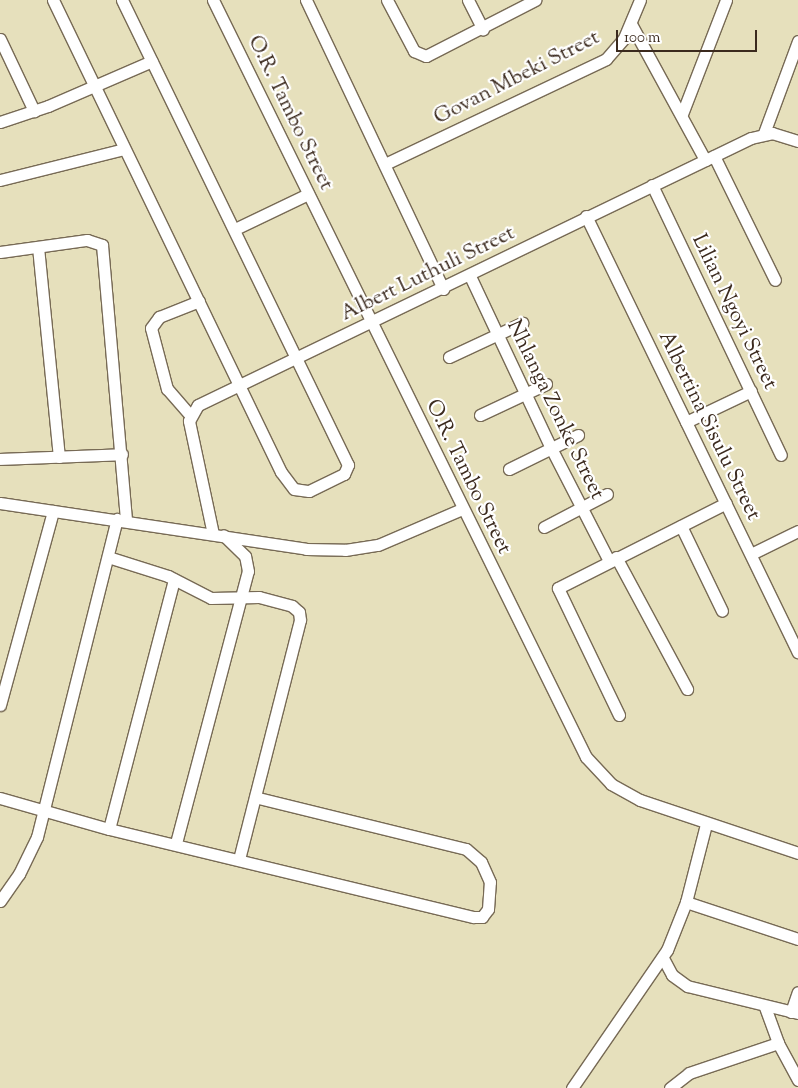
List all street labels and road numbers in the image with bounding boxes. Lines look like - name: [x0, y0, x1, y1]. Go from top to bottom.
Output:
- street label: Govan Mbeki Street: [430, 25, 604, 131]
- street label: O.R. Tambo Street: [242, 32, 338, 194]
- street label: Albert Luthuli Street: [337, 221, 519, 327]
- street label: Lilian Ngoyi Street: [685, 230, 783, 394]
- street label: Nhlanga Zonke Street: [501, 316, 609, 504]
- street label: Albertina Sisulu Street: [652, 327, 766, 525]
- street label: O.R. Tambo Street: [420, 396, 516, 558]

